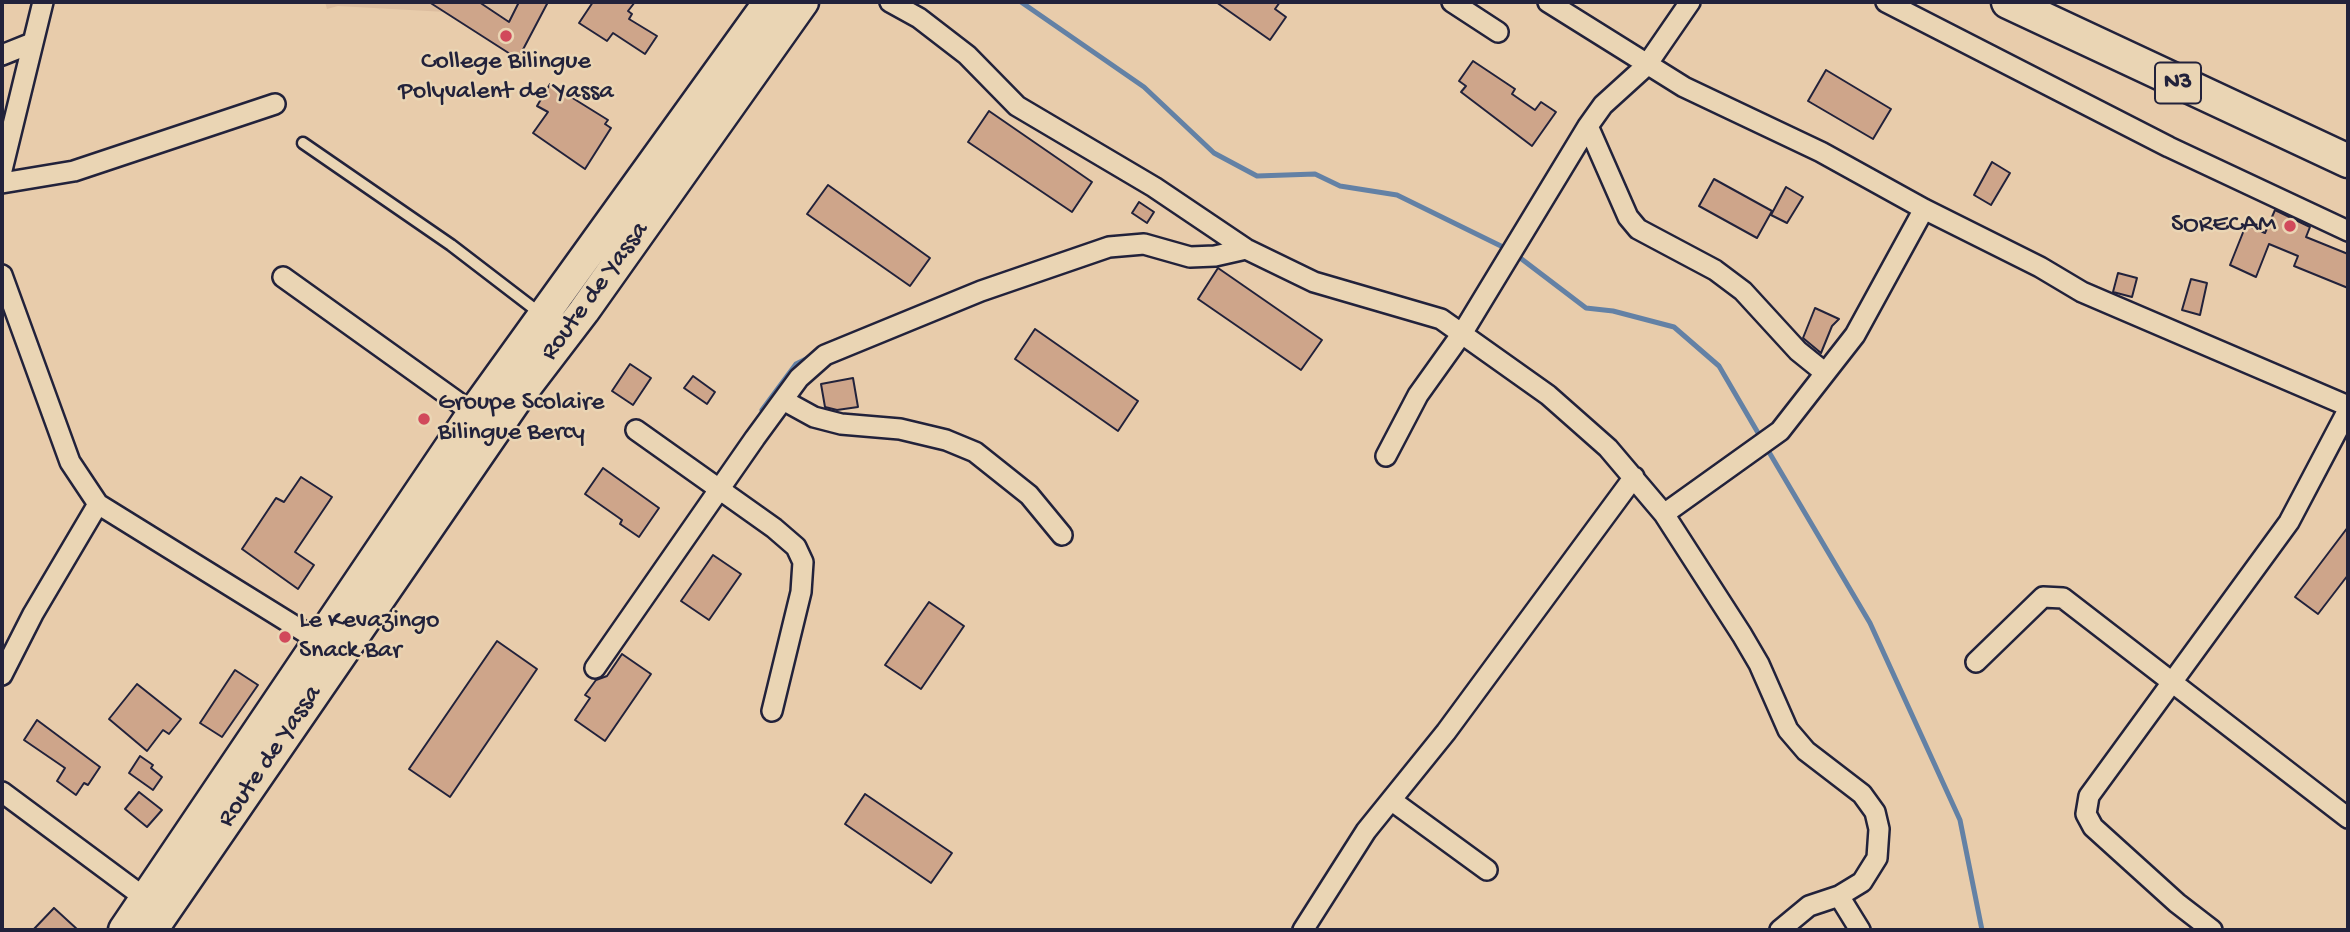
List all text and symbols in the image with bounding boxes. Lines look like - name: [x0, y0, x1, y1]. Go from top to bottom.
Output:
- marker: College Bilingue Polyvalent de Yassa: [498, 28, 514, 44]
- place label: College Bilingue Polyvalent de Yassa: [398, 47, 614, 108]
- road number: N3: [2155, 62, 2201, 104]
- place label: SORECAM: [2171, 210, 2276, 242]
- street label: Route de Yassa: [535, 216, 657, 368]
- marker: SORECAM: [2282, 218, 2298, 234]
- place label: Groupe Scolaire Bilingue Bercy: [438, 388, 604, 450]
- marker: Groupe Scolaire Bilingue Bercy: [416, 411, 432, 427]
- place label: Le Kevazingo Snack Bar: [299, 606, 439, 668]
- marker: Le Kevazingo Snack Bar: [277, 629, 293, 645]
- street label: Route de Yassa: [212, 680, 330, 834]

